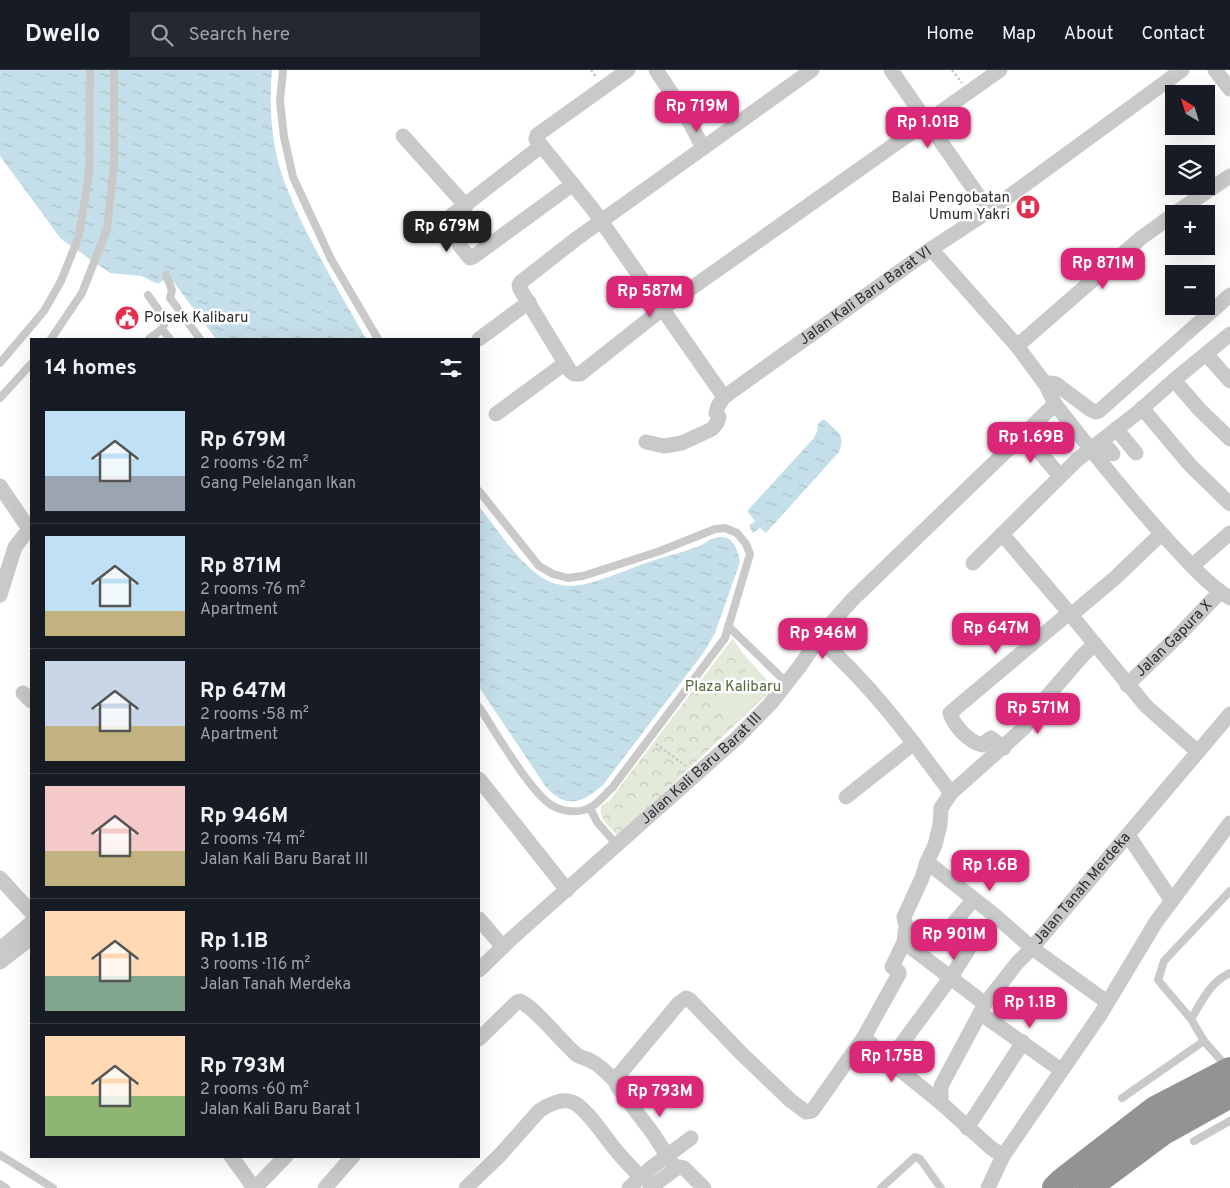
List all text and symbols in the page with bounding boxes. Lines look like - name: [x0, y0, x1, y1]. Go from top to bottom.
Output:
- search box: [130, 12, 480, 57]
- text: Dwello: [25, 20, 100, 50]
- icon: search: [148, 21, 176, 49]
- text: Search here: [188, 23, 290, 47]
- text: Home: [926, 23, 974, 46]
- text: Map: [1002, 23, 1036, 46]
- text: About: [1064, 23, 1113, 46]
- text: Contact: [1141, 23, 1205, 46]
- north arrow: [1165, 85, 1215, 135]
- map controls: [1165, 85, 1215, 315]
- pin: Rp 719M: [651, 90, 743, 133]
- text: Rp 719M: [666, 97, 728, 117]
- pin: Rp 1.01B: [876, 106, 980, 149]
- text: Rp 1.01B: [897, 113, 959, 133]
- button: layers: [1165, 145, 1215, 195]
- place label: Balai Pengobatan Umum Yakri: [892, 189, 1010, 225]
- hospital icon: Balai Pengobatan Umum Yakri: [1015, 194, 1041, 220]
- button: +: [1165, 205, 1215, 255]
- pin: Rp 679M: [401, 210, 493, 253]
- text: Rp 679M: [414, 217, 480, 237]
- street label: Jalan Kali Baru Barat VI: [795, 242, 936, 350]
- pin: Rp 871M: [1057, 248, 1149, 290]
- text: Rp 871M: [1072, 254, 1134, 274]
- button: −: [1165, 265, 1215, 315]
- pin: Rp 587M: [604, 276, 696, 318]
- text: Rp 587M: [617, 282, 683, 302]
- public building icon: Polsek Kalibaru: [114, 305, 140, 331]
- place label: Polsek Kalibaru: [144, 309, 248, 328]
- icon: filters: [437, 354, 465, 382]
- text: 14 homes: [45, 355, 137, 382]
- pin: Rp 1.69B: [979, 422, 1083, 464]
- text: Rp 679M: [200, 427, 286, 454]
- text: Rp 1.69B: [998, 428, 1064, 448]
- icon: home: [85, 431, 145, 491]
- text: 2 rooms · 62 m²: [200, 454, 308, 474]
- text: Gang Pelelangan Ikan: [200, 474, 356, 494]
- text: Rp 871M: [200, 553, 282, 580]
- icon: home: [85, 556, 145, 616]
- text: 2 rooms · 76 m²: [200, 580, 306, 600]
- street label: Jalan Gapura X: [1131, 596, 1217, 681]
- text: Apartment: [200, 600, 278, 620]
- pin: Rp 647M: [950, 612, 1042, 655]
- pin: Rp 946M: [777, 618, 869, 660]
- text: Rp 647M: [963, 619, 1029, 639]
- text: Rp 946M: [789, 624, 857, 644]
- text: Rp 647M: [200, 678, 287, 705]
- park label: Plaza Kalibaru: [685, 678, 781, 697]
- icon: home: [85, 681, 145, 741]
- pin: Rp 571M: [992, 692, 1084, 735]
- text: Rp 571M: [1007, 699, 1069, 719]
- text: 2 rooms · 58 m²: [200, 705, 309, 725]
- street label: Jalan Kali Baru Barat III: [637, 708, 766, 829]
- text: Apartment: [200, 725, 278, 745]
- text: Rp 946M: [200, 803, 288, 830]
- icon: home: [85, 806, 145, 866]
- street label: Jalan Tanah Merdeka: [1029, 829, 1135, 949]
- text: 2 rooms · 74 m²: [200, 830, 305, 850]
- text: Jalan Kali Baru Barat III: [200, 850, 368, 870]
- pin: Rp 1.6B: [944, 850, 1036, 892]
- text: Rp 1.6B: [962, 856, 1018, 876]
- pin: Rp 901M: [908, 918, 1000, 961]
- text: Rp 901M: [922, 925, 986, 945]
- text: Rp 1.1B: [200, 928, 268, 955]
- icon: home: [85, 931, 145, 991]
- text: 3 rooms · 116 m²: [200, 955, 310, 975]
- text: Jalan Tanah Merdeka: [200, 975, 351, 995]
- pin: Rp 1.1B: [984, 986, 1076, 1029]
- text: Rp 1.1B: [1004, 993, 1056, 1013]
- pin: Rp 1.75B: [840, 1040, 944, 1083]
- text: Rp 1.75B: [861, 1047, 923, 1067]
- text: Rp 793M: [200, 1053, 286, 1080]
- icon: home: [85, 1056, 145, 1116]
- pin: Rp 793M: [614, 1076, 706, 1118]
- text: 2 rooms · 60 m²: [200, 1080, 309, 1100]
- text: Rp 793M: [627, 1082, 693, 1102]
- text: Jalan Kali Baru Barat 1: [200, 1100, 361, 1120]

